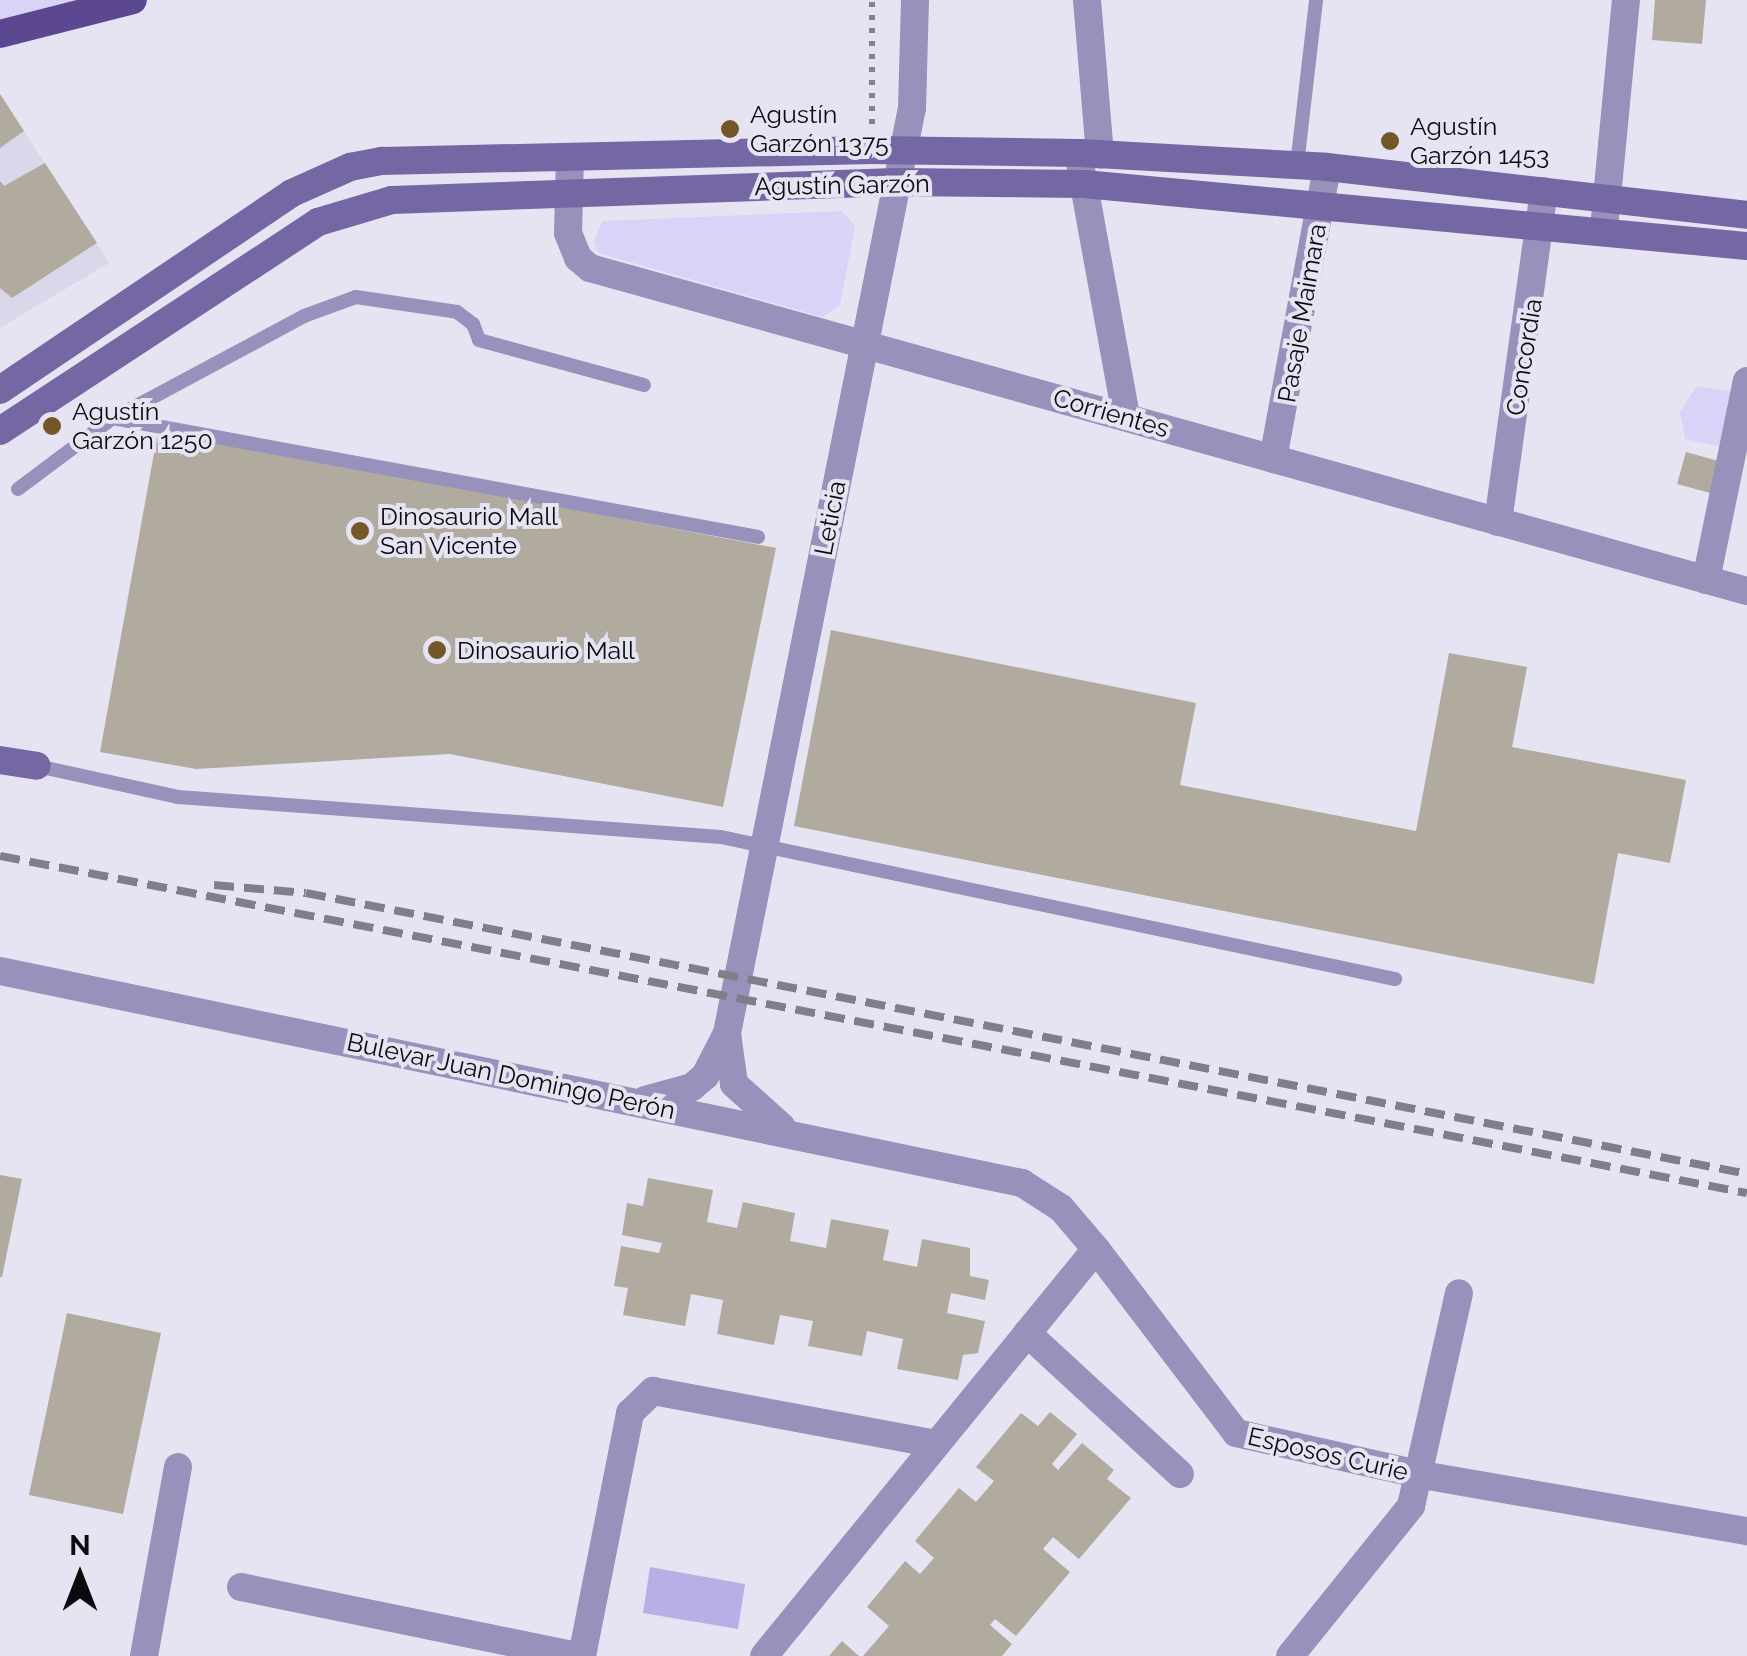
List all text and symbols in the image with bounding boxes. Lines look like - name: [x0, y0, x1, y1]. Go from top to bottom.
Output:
- place label: Agustín Garzón 1375: [750, 100, 889, 159]
- place label: Agustín Garzón 1453: [1410, 112, 1549, 171]
- marker: Agustín Garzón 1375: [719, 118, 741, 140]
- marker: Agustín Garzón 1453: [1379, 130, 1401, 152]
- street label: Agustín Garzón: [754, 168, 930, 202]
- street label: Pasaje Maimara: [1271, 221, 1333, 405]
- street label: Concordia: [1500, 296, 1548, 418]
- street label: Corrientes: [1050, 382, 1172, 444]
- place label: Agustín Garzón 1250: [72, 397, 213, 456]
- marker: Agustín Garzón 1250: [41, 415, 63, 437]
- street label: Leticia: [808, 478, 852, 558]
- place label: Dinosaurio Mall San Vicente: [380, 502, 558, 561]
- marker: Dinosaurio Mall San Vicente: [349, 520, 371, 542]
- place label: Dinosaurio Mall: [457, 635, 635, 665]
- marker: Dinosaurio Mall: [426, 639, 448, 661]
- street label: Bulevar Juan Domingo Perón: [344, 1026, 678, 1126]
- street label: Esposos Curie: [1245, 1421, 1411, 1487]
- north arrow: [30, 1526, 130, 1626]
- text: N: [69, 1529, 91, 1562]

